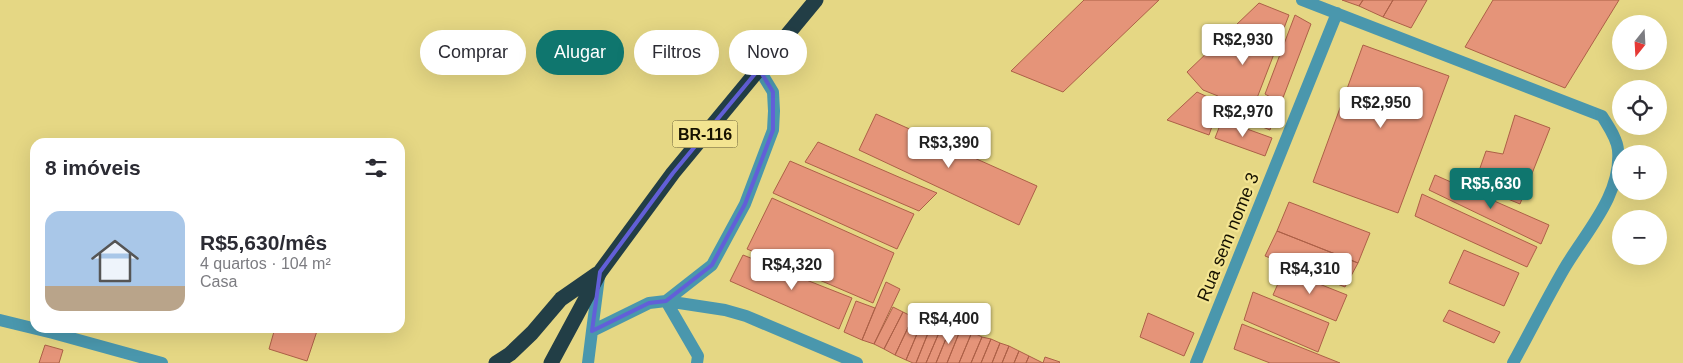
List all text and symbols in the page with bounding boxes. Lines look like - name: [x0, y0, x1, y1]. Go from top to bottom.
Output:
- north arrow: [1612, 15, 1668, 70]
- map controls: [1612, 15, 1667, 265]
- pin: R$2,930: [1197, 23, 1289, 66]
- chip: Comprar: [420, 30, 526, 75]
- chip: Alugar: [536, 30, 624, 75]
- chip: Filtros: [634, 30, 719, 75]
- chip: Novo: [729, 30, 807, 75]
- text: R$2,930: [1213, 31, 1273, 48]
- button: locate: [1612, 80, 1667, 135]
- pin: R$2,950: [1335, 86, 1427, 129]
- text: R$2,950: [1351, 94, 1411, 111]
- pin: R$2,970: [1197, 96, 1289, 138]
- text: R$2,970: [1213, 103, 1273, 120]
- road number: BR-116: [672, 120, 738, 148]
- pin: R$3,390: [903, 126, 995, 169]
- text: R$3,390: [919, 134, 979, 151]
- button: +: [1612, 145, 1667, 200]
- icon: filters: [362, 154, 390, 182]
- text: 8 imóveis: [45, 156, 141, 179]
- pin: R$5,630: [1445, 168, 1537, 210]
- street label: Rua sem nome 3: [1193, 170, 1263, 304]
- text: R$5,630: [1461, 175, 1521, 192]
- button: −: [1612, 210, 1667, 265]
- icon: home: [85, 231, 145, 291]
- text: R$5,630/mês: [200, 231, 327, 254]
- pin: R$4,320: [746, 248, 838, 291]
- pin: R$4,310: [1264, 252, 1356, 295]
- text: 4 quartos · 104 m²: [200, 255, 331, 272]
- text: R$4,320: [762, 256, 822, 273]
- text: R$4,310: [1280, 260, 1340, 277]
- text: Casa: [200, 273, 237, 290]
- pin: R$4,400: [903, 302, 995, 345]
- text: R$4,400: [919, 310, 979, 327]

